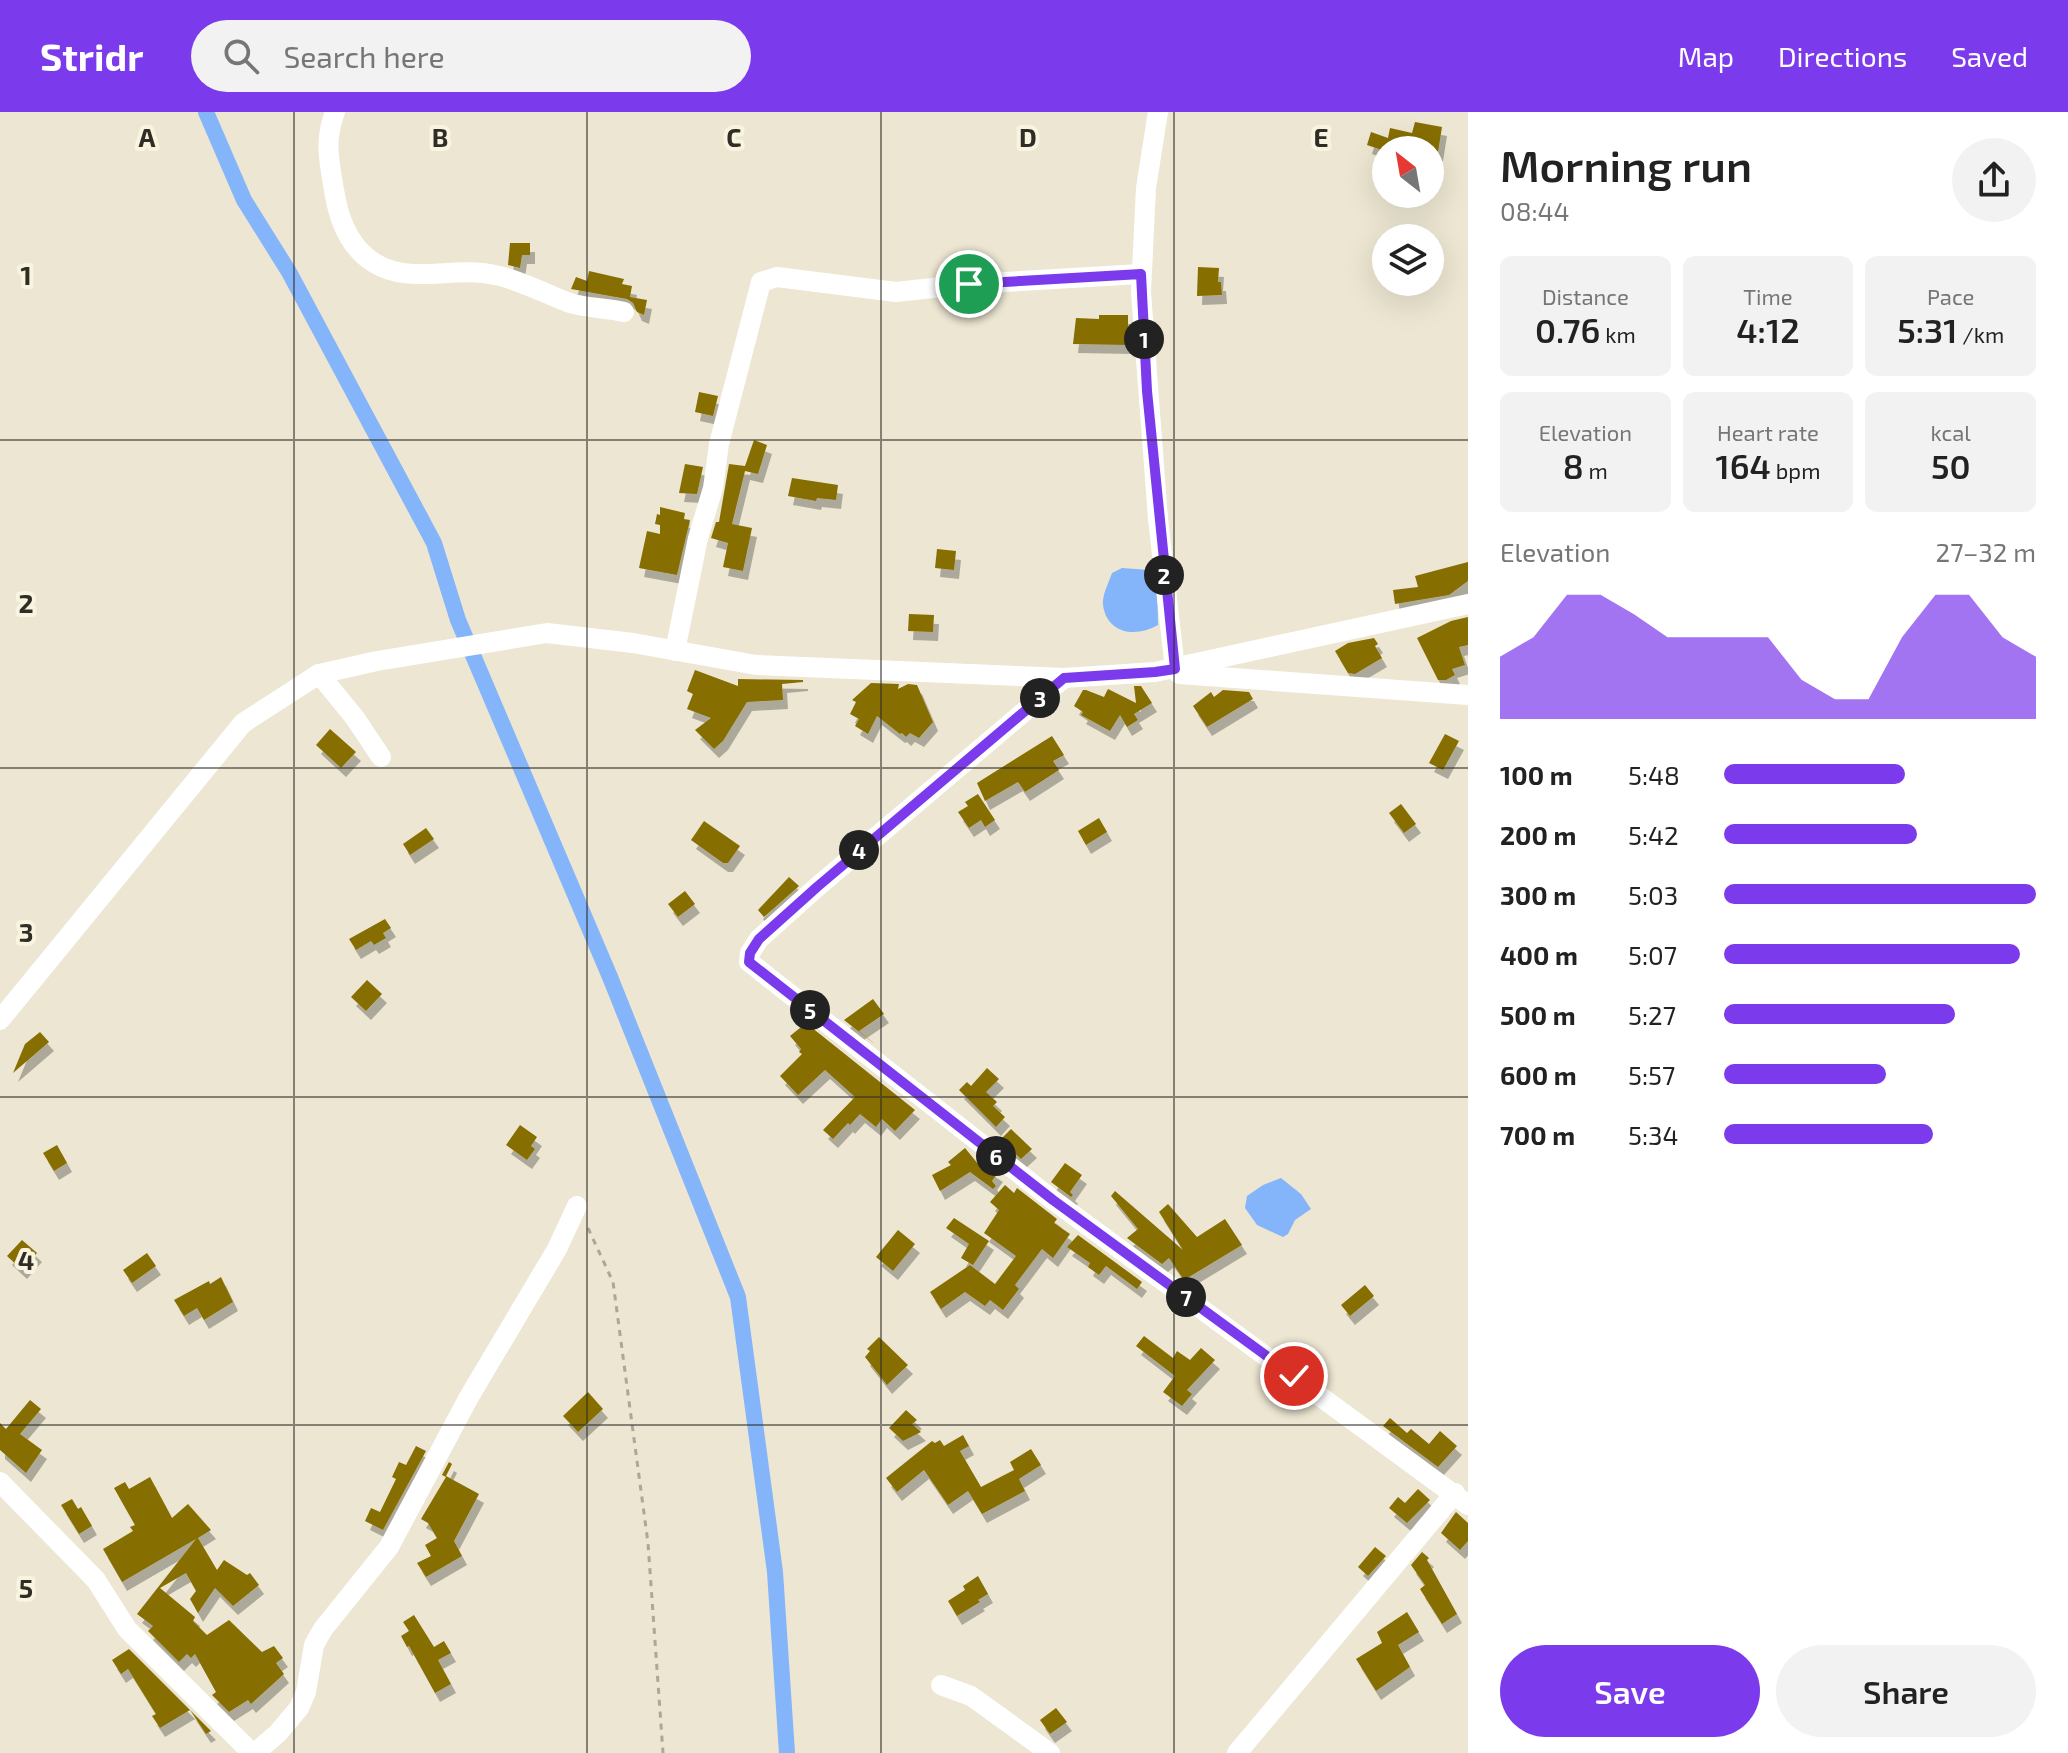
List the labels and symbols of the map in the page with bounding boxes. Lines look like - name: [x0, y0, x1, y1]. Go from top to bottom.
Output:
- text: A: [139, 121, 156, 152]
- text: B: [432, 121, 448, 152]
- text: C: [726, 121, 742, 152]
- text: D: [1019, 121, 1037, 152]
- text: E: [1313, 121, 1329, 152]
- north arrow: [1372, 136, 1444, 208]
- pin: [935, 250, 1003, 318]
- text: 1: [20, 259, 32, 290]
- pin: 1: [1124, 319, 1164, 359]
- pin: 2: [1144, 555, 1184, 595]
- text: 2: [18, 587, 34, 618]
- pin: 3: [1020, 678, 1060, 718]
- pin: 4: [839, 830, 879, 870]
- text: 3: [19, 916, 33, 947]
- pin: 5: [790, 990, 830, 1030]
- pin: 6: [976, 1136, 1016, 1176]
- text: 4: [18, 1244, 34, 1275]
- pin: 7: [1166, 1277, 1206, 1317]
- pin: [1260, 1342, 1328, 1410]
- text: 5: [19, 1572, 33, 1603]

